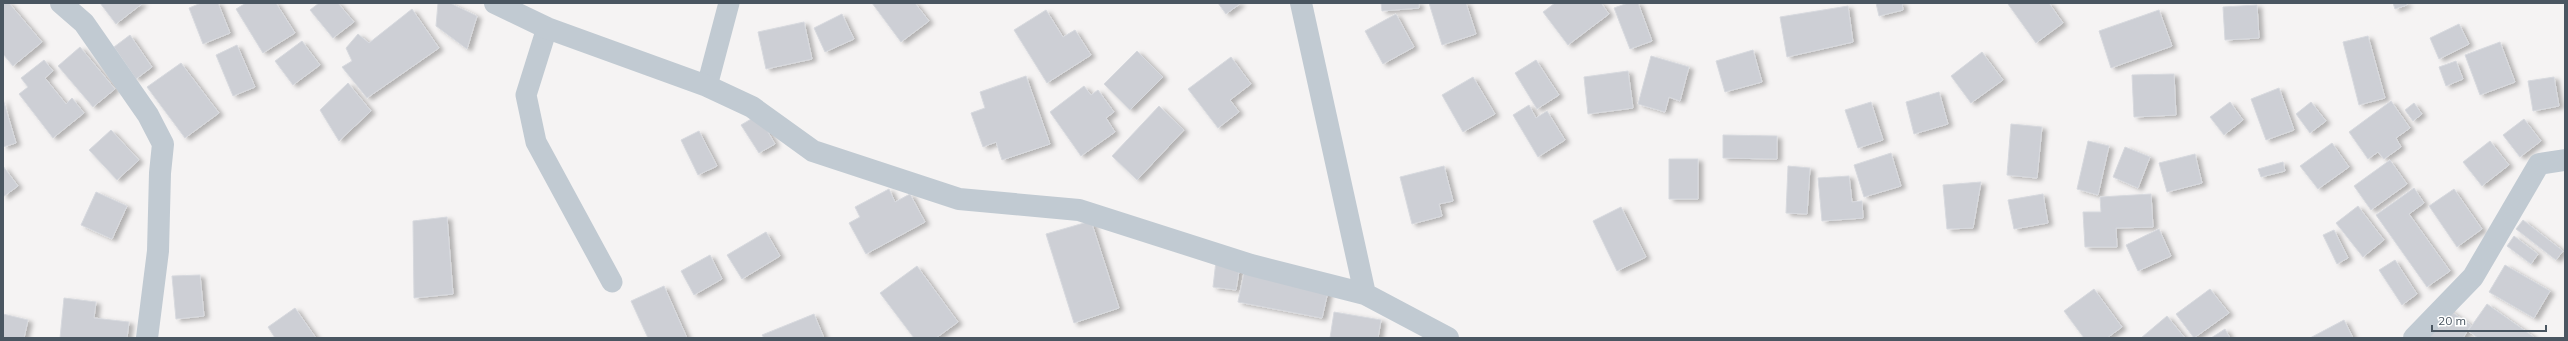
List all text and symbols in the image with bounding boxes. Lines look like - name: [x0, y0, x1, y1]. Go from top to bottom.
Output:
- scale bar: [2432, 307, 2546, 333]
- text: 20 m: [2438, 313, 2466, 328]

